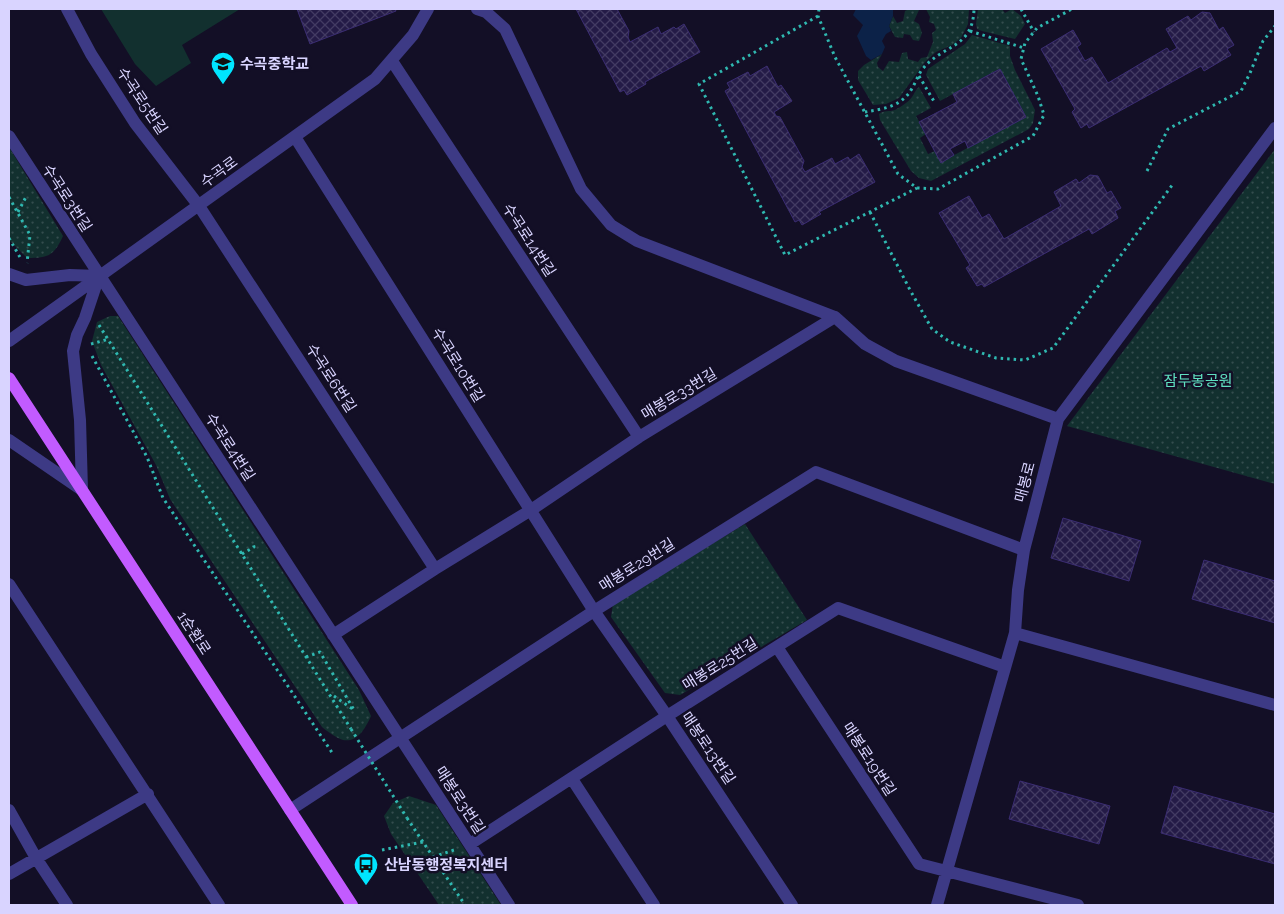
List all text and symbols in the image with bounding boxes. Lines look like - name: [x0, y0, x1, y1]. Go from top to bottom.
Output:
- school or university icon: 수곡중학교: [210, 51, 236, 85]
- place label: 수곡중학교: [240, 55, 309, 73]
- street label: 수곡로5번길: [113, 64, 171, 138]
- street label: 수곡로: [197, 153, 241, 191]
- street label: 수곡로3번길: [38, 161, 96, 235]
- street label: 수곡로14번길: [499, 200, 559, 280]
- street label: 수곡로10번길: [428, 324, 488, 406]
- street label: 수곡로6번길: [302, 340, 360, 416]
- street label: 매봉로33번길: [638, 364, 720, 424]
- park label: 잠두봉공원: [1163, 372, 1233, 390]
- street label: 수곡로4번길: [201, 410, 259, 484]
- street label: 매봉로: [1011, 460, 1039, 504]
- street label: 매봉로29번길: [596, 535, 678, 595]
- street label: 1순환로: [173, 608, 215, 658]
- street label: 매봉로25번길: [679, 634, 761, 694]
- street label: 매봉로13번길: [677, 708, 739, 788]
- street label: 매봉로19번길: [839, 719, 899, 799]
- street label: 매봉로3번길: [431, 763, 489, 837]
- bus stop icon: 산남동행정복지센터: [353, 852, 379, 886]
- place label: 산남동행정복지센터: [384, 856, 508, 874]

